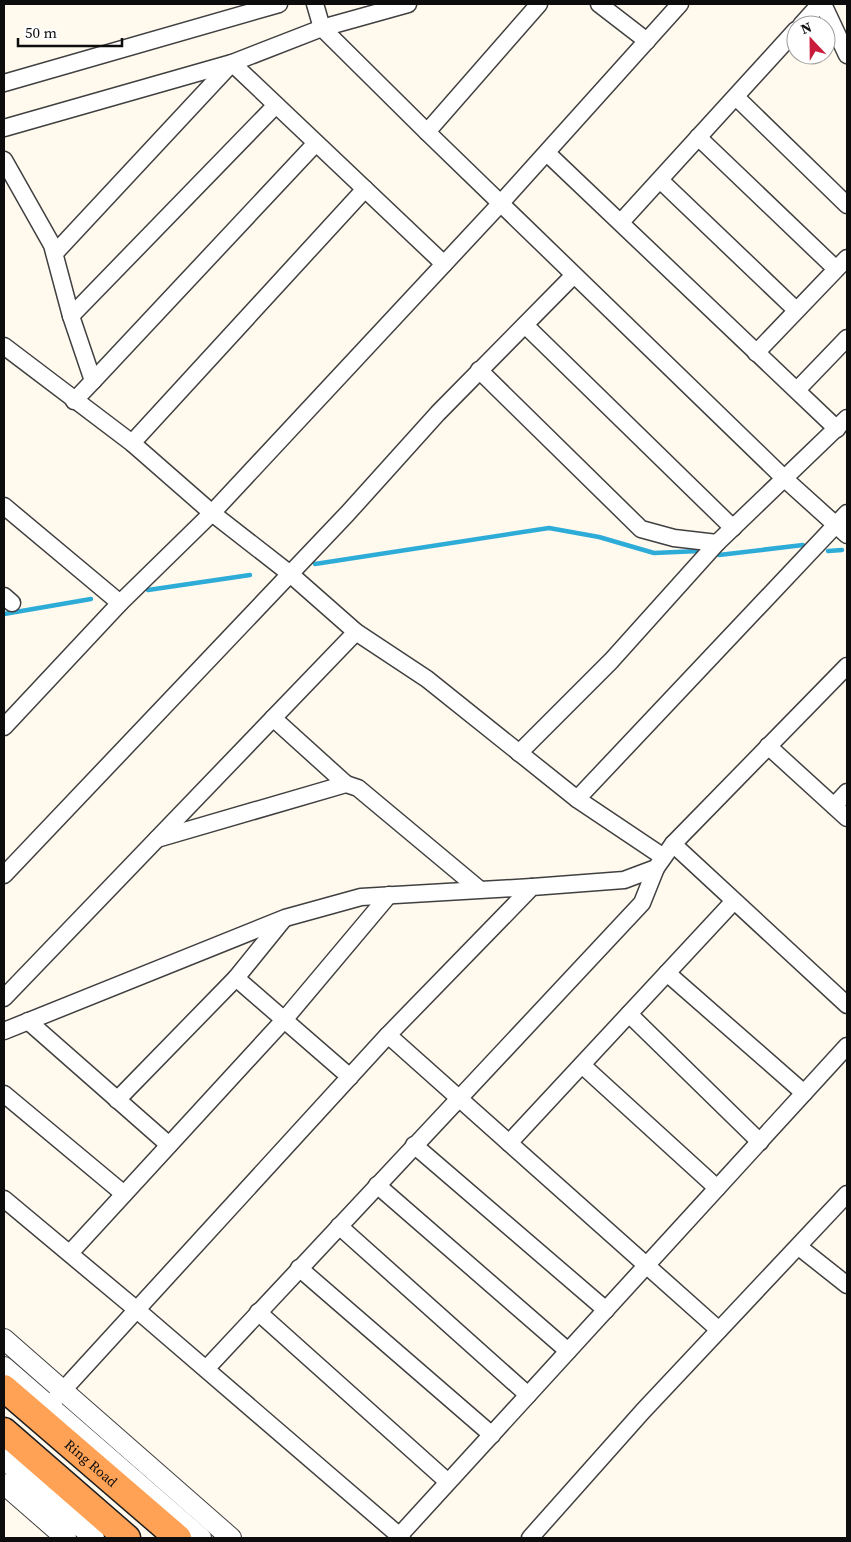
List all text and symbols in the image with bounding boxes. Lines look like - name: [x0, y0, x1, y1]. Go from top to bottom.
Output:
- scale bar: [18, 15, 121, 47]
- north arrow: [786, 15, 836, 65]
- text: N: [798, 17, 815, 39]
- text: 50 m: [25, 22, 57, 43]
- street label: Ring Road: [60, 1435, 122, 1492]

